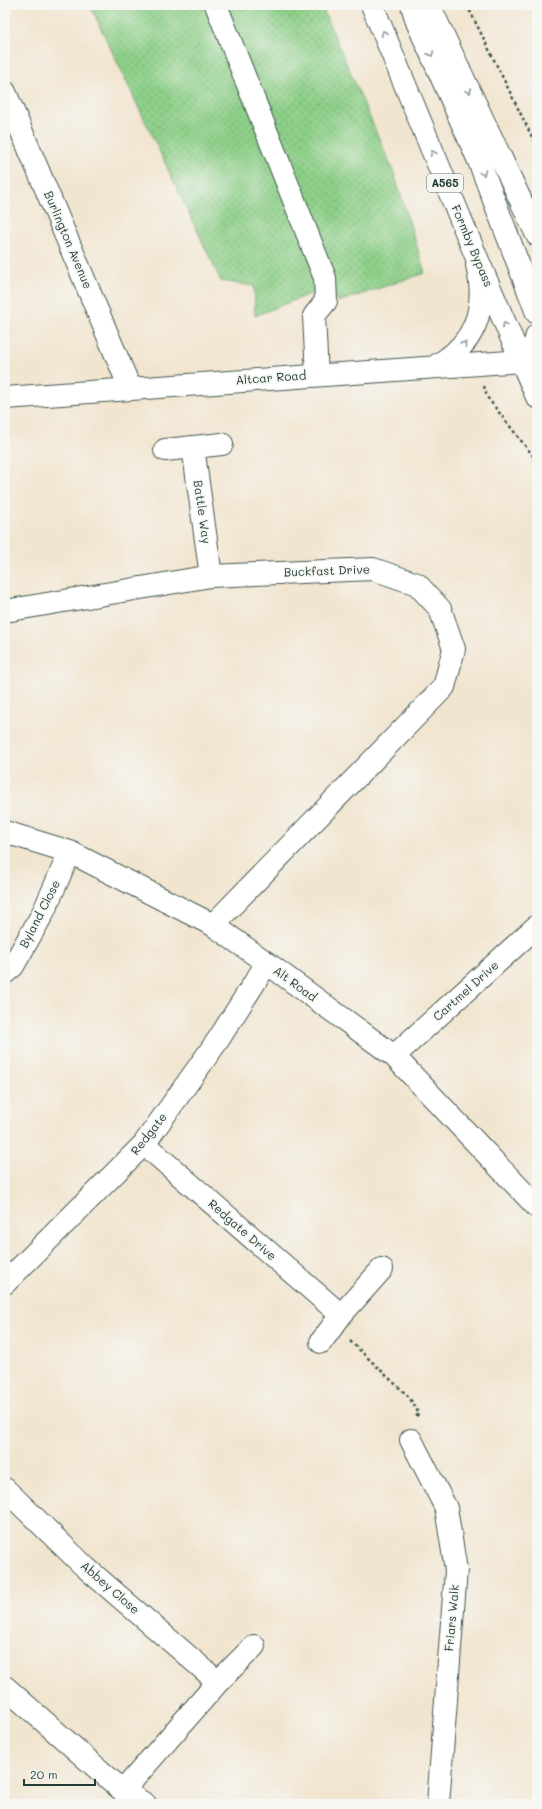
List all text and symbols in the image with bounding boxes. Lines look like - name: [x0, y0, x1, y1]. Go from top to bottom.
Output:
- one-way arrow: [380, 30, 388, 37]
- one-way arrow: [426, 50, 434, 58]
- one-way arrow: [464, 87, 472, 94]
- one-way arrow: [430, 150, 438, 158]
- one-way arrow: [479, 170, 487, 177]
- road number: A565: [427, 174, 463, 192]
- street label: Burlington Avenue: [41, 188, 97, 291]
- street label: Formby Bypass: [448, 202, 497, 289]
- one-way arrow: [502, 322, 510, 329]
- one-way arrow: [459, 341, 466, 349]
- street label: Altcar Road: [235, 367, 307, 387]
- street label: Battle Way: [191, 479, 215, 545]
- street label: Buckfast Drive: [284, 561, 370, 580]
- street label: Byland Close: [15, 877, 63, 950]
- street label: Cartmel Drive: [429, 957, 501, 1024]
- street label: Alt Road: [271, 962, 321, 1005]
- street label: Redgate: [127, 1109, 170, 1158]
- street label: Redgate Drive: [205, 1195, 280, 1263]
- street label: Abbey Close: [78, 1557, 143, 1617]
- street label: Friars Walk: [440, 1584, 462, 1652]
- scale bar: [24, 1761, 95, 1787]
- text: 20 m: [30, 1766, 58, 1782]

